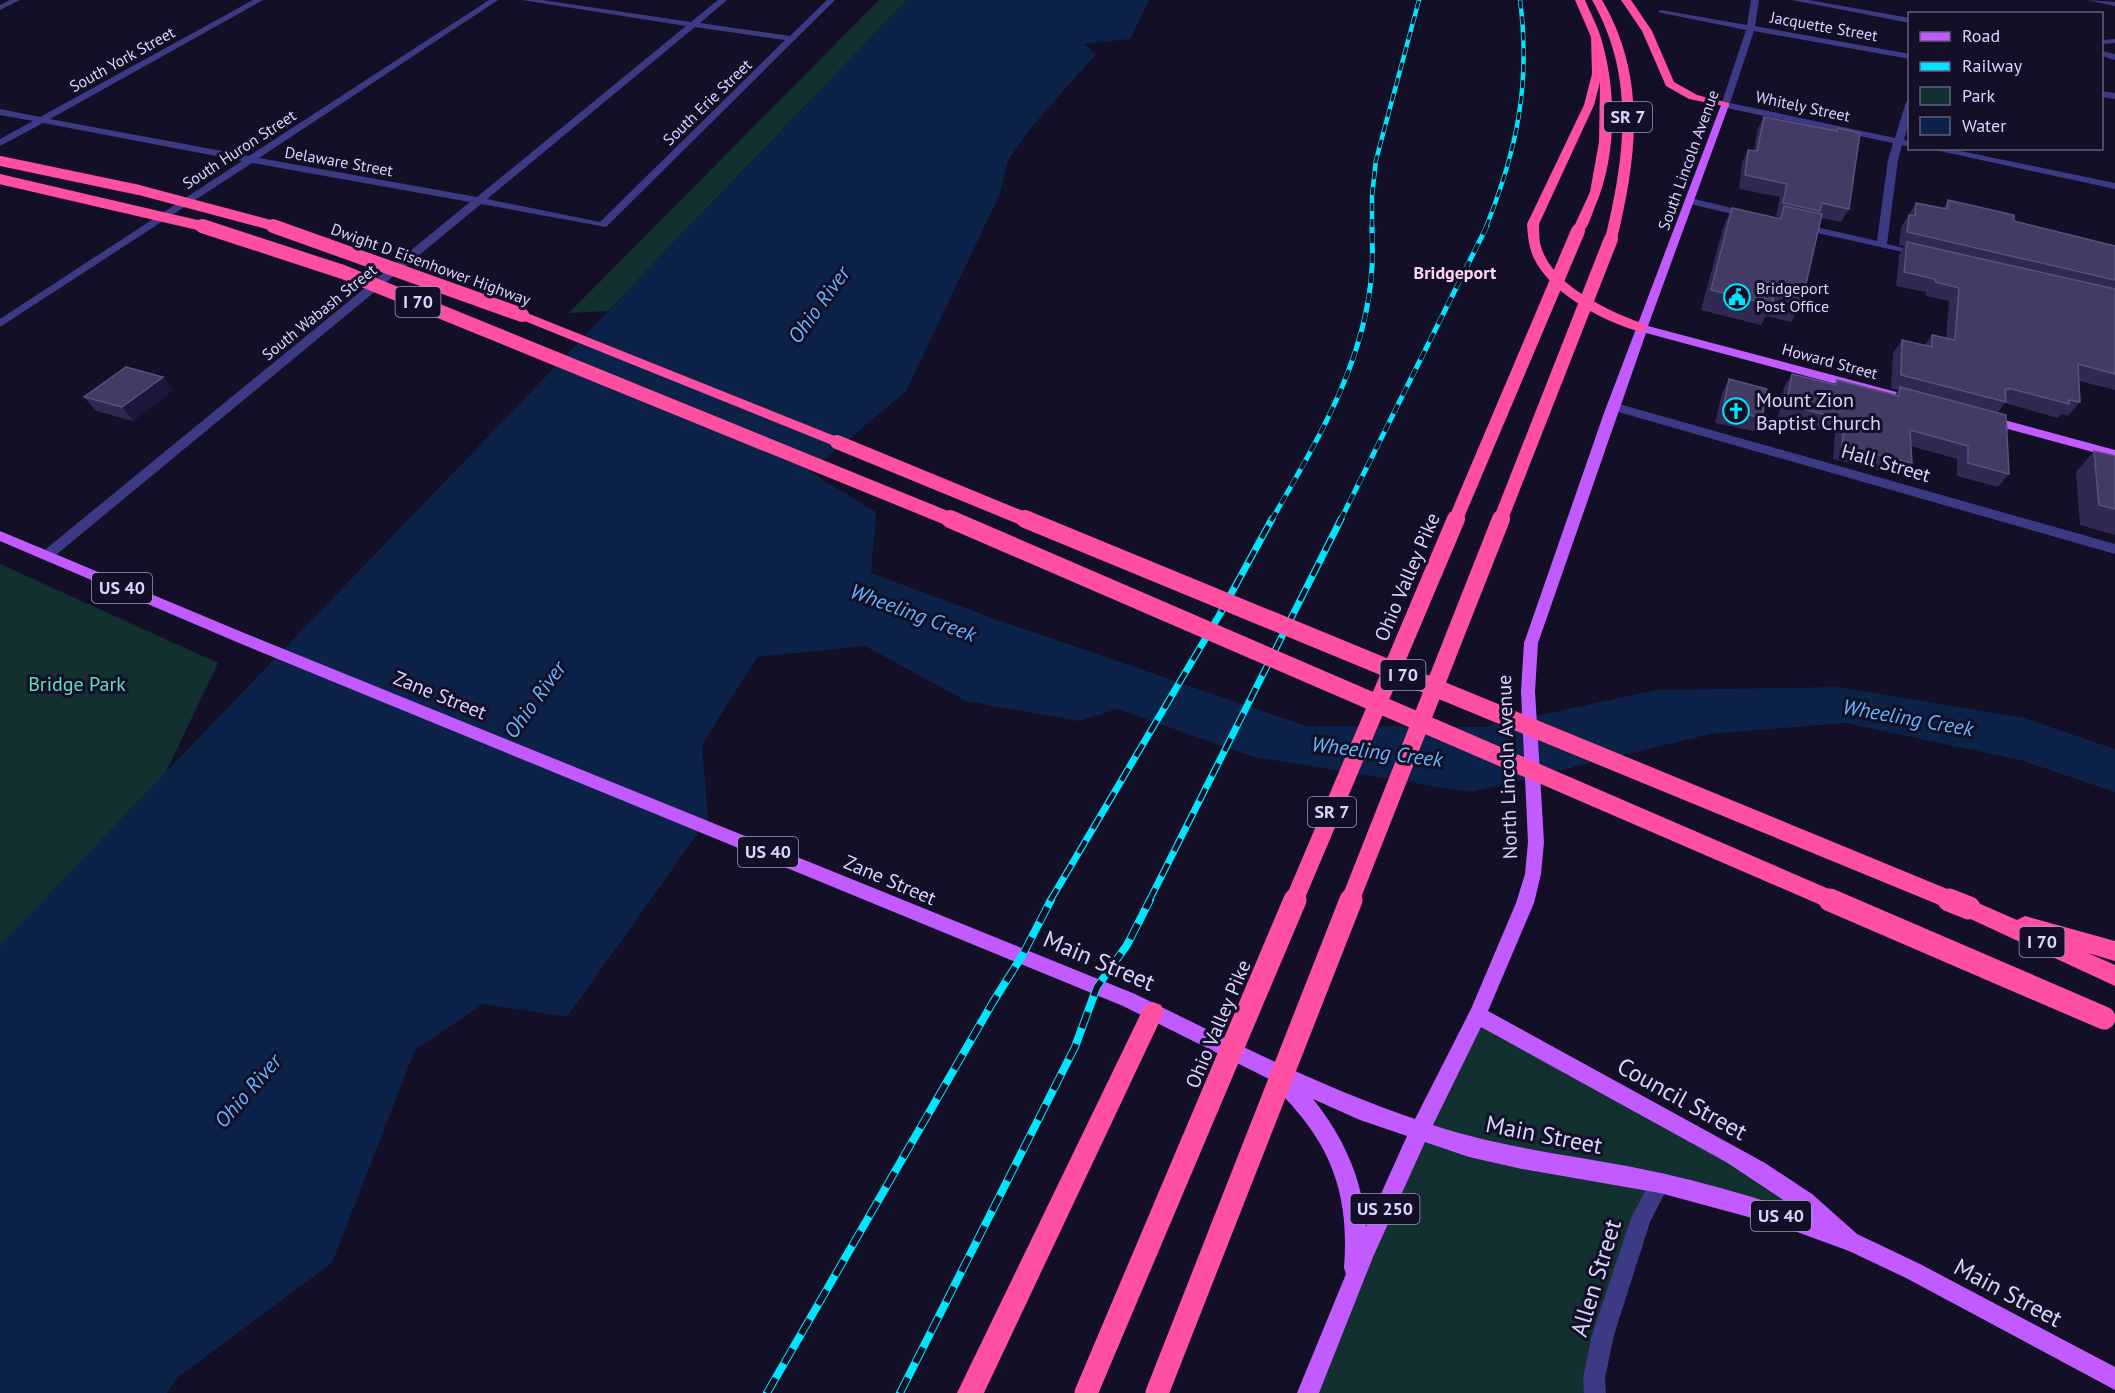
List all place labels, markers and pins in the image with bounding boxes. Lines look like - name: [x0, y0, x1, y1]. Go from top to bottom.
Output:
- place label: Bridgeport Post Office: [1756, 278, 1830, 316]
- public building icon: Bridgeport Post Office: [1722, 282, 1752, 312]
- place label: Mount Zion Baptist Church: [1756, 387, 1881, 436]
- church icon: Mount Zion Baptist Church: [1721, 396, 1751, 426]

